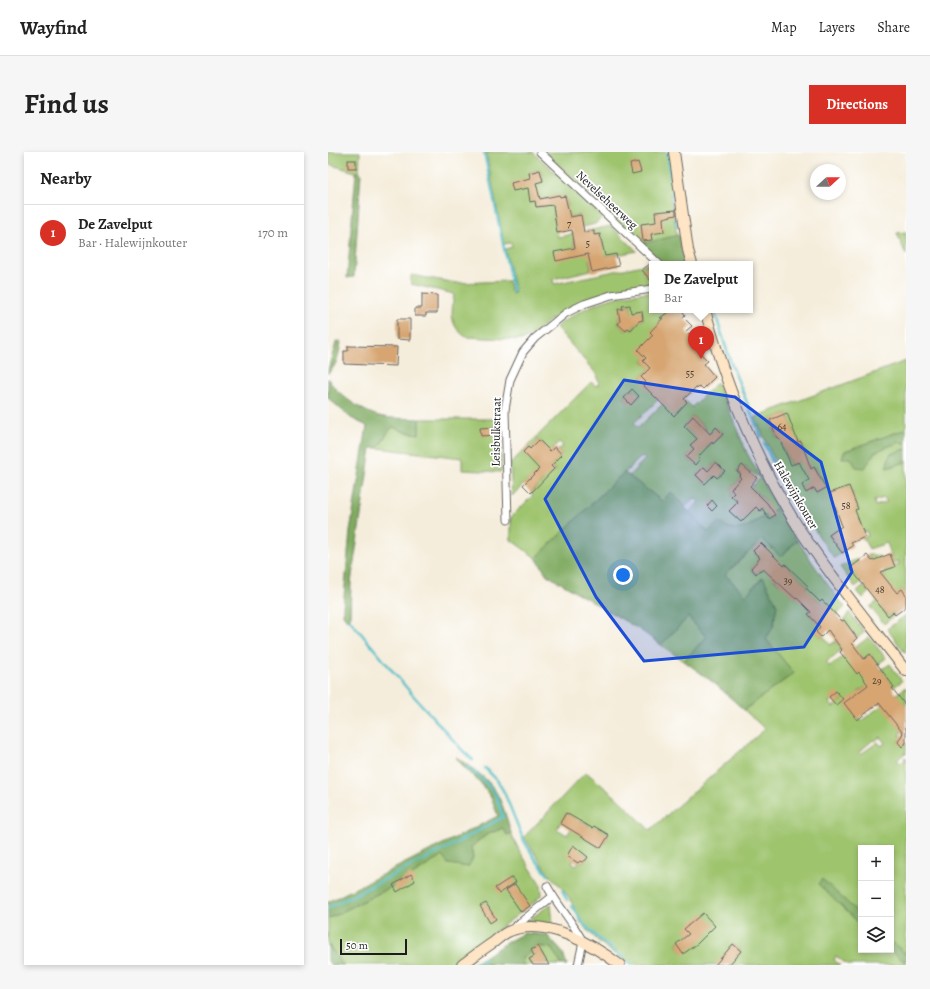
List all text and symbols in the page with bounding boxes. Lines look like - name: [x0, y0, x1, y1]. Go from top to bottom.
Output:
- text: Wayfind: [20, 15, 87, 41]
- text: Map: [771, 18, 797, 37]
- text: Layers: [819, 18, 855, 37]
- text: Share: [877, 18, 910, 37]
- text: Find us: [24, 85, 109, 123]
- button: Directions: [809, 85, 906, 124]
- north arrow: [810, 164, 846, 200]
- text: Nearby: [40, 167, 91, 190]
- street label: Nevelseheerweg: [573, 167, 641, 233]
- text: De Zavelput: [78, 214, 152, 234]
- house number: 7: [567, 217, 572, 230]
- text: 1: [51, 224, 55, 241]
- text: 170 m: [258, 224, 288, 241]
- text: Bar · Halewijnkouter: [78, 234, 187, 251]
- house number: 5: [586, 237, 590, 250]
- popup: [649, 261, 753, 313]
- text: De Zavelput: [664, 269, 738, 289]
- text: Bar: [664, 289, 683, 306]
- pin: 1: [688, 326, 714, 359]
- house number: 55: [686, 367, 694, 380]
- street label: Leisbulkstraat: [487, 397, 505, 467]
- house number: 64: [777, 420, 787, 433]
- street label: Halewijnkouter: [770, 458, 822, 532]
- house number: 58: [841, 499, 851, 512]
- your location: [613, 565, 633, 585]
- house number: 39: [784, 574, 793, 587]
- house number: 48: [875, 583, 885, 596]
- house number: 29: [872, 674, 882, 687]
- map controls: [858, 845, 894, 953]
- button: +: [858, 845, 894, 881]
- button: −: [858, 881, 894, 917]
- button: layers: [858, 917, 894, 953]
- scale bar: [340, 937, 407, 956]
- text: 50 m: [346, 938, 368, 953]

